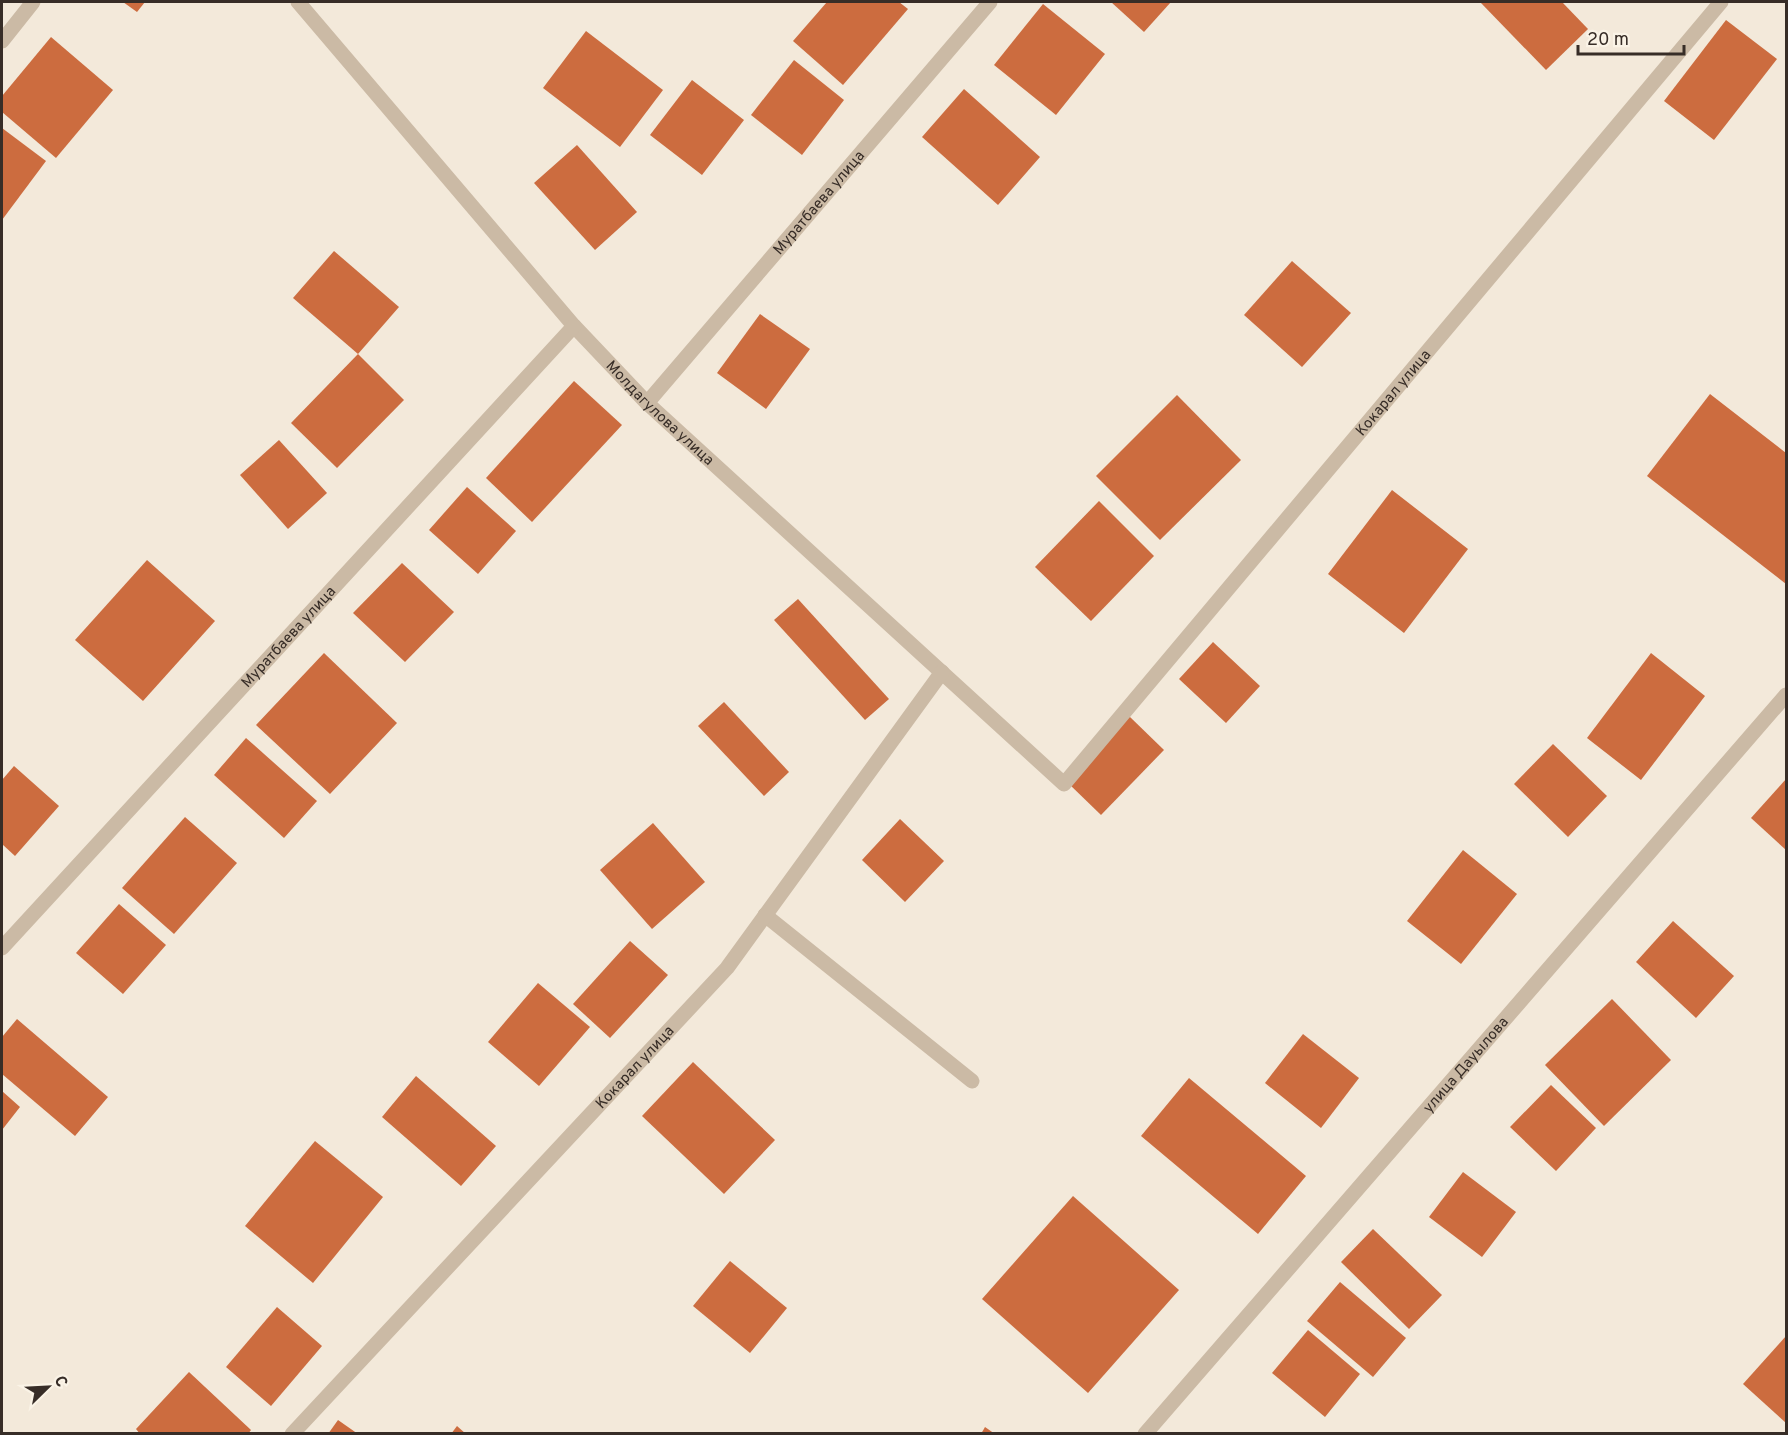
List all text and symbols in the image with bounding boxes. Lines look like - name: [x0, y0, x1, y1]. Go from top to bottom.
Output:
- scale bar: [1578, 18, 1684, 56]
- text: 20 m: [1587, 29, 1629, 52]
- street label: Муратбаева улица: [770, 147, 870, 259]
- street label: Кокарал улица: [1352, 346, 1436, 441]
- street label: Молдагулова улица: [601, 357, 717, 470]
- street label: Муратбаева улица: [238, 583, 341, 692]
- street label: улица Дауылова: [1420, 1014, 1513, 1118]
- street label: Кокарал улица: [592, 1022, 679, 1114]
- north arrow: [18, 1357, 78, 1417]
- text: С: [49, 1373, 71, 1390]

